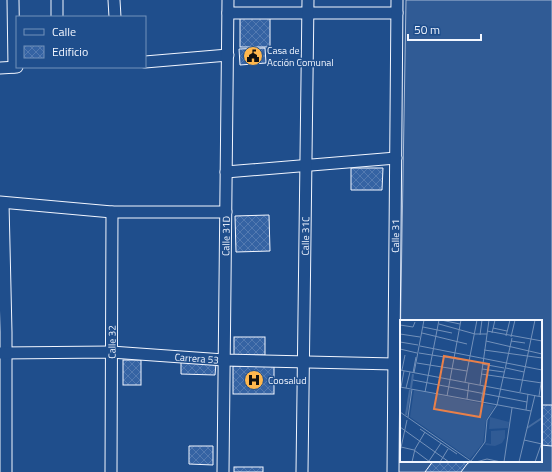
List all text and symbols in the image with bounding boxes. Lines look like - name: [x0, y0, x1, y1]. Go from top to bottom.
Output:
- legend: [16, 16, 146, 68]
- scale bar: [408, 16, 481, 42]
- text: 50 m: [414, 20, 440, 39]
- text: Calle: [52, 22, 76, 41]
- text: Edificio: [52, 42, 88, 61]
- place label: Casa de Acción Comunal: [267, 43, 334, 70]
- public building icon: Casa de Acción Comunal: [242, 45, 264, 67]
- street label: Calle 31D: [218, 216, 234, 256]
- street label: Calle 31C: [298, 216, 313, 256]
- street label: Calle 31: [388, 219, 403, 253]
- inset map: [400, 320, 542, 462]
- street label: Calle 32: [104, 325, 120, 359]
- street label: Carrera 53: [174, 350, 219, 368]
- hospital icon: Coosalud: [243, 369, 265, 391]
- place label: Coosalud: [268, 373, 306, 388]

